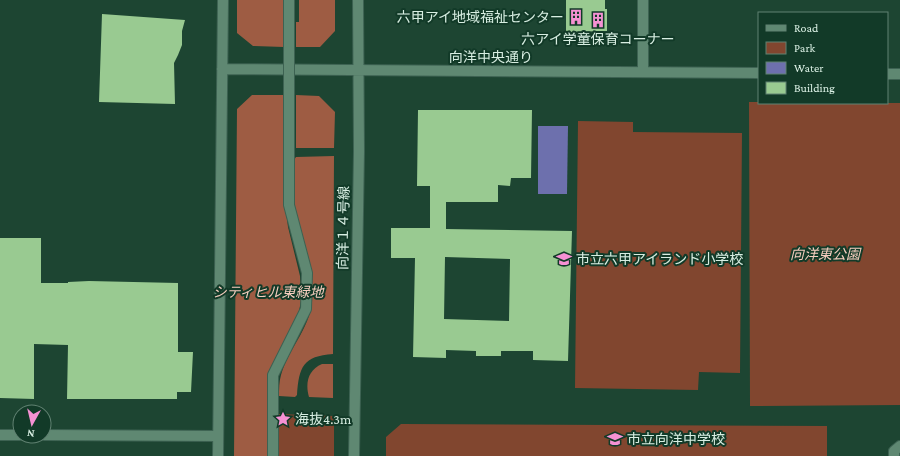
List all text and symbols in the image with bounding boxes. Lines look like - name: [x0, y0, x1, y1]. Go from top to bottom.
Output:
- building icon: 六甲アイ地域福祉センター: [567, 8, 585, 26]
- place label: 六甲アイ地域福祉センター: [397, 9, 564, 25]
- building icon: 六アイ学童保育コーナー: [589, 11, 607, 29]
- legend: [758, 12, 888, 104]
- text: Road: [794, 21, 819, 35]
- place label: 六アイ学童保育コーナー: [521, 31, 675, 47]
- text: Park: [794, 41, 816, 55]
- street label: 向洋中央通り: [449, 49, 533, 65]
- text: Water: [794, 61, 824, 75]
- text: Building: [794, 81, 835, 95]
- street label: 向洋１４号線: [334, 186, 352, 270]
- park label: 向洋東公園: [790, 246, 862, 262]
- school or university icon: 市立六甲アイランド小学校: [555, 250, 573, 268]
- place label: 市立六甲アイランド小学校: [576, 251, 743, 267]
- park label: シティヒル東緑地: [212, 284, 326, 300]
- north arrow: [12, 404, 52, 444]
- place icon: 海抜4.3m: [274, 410, 292, 428]
- place label: 海抜4.3m: [295, 411, 351, 427]
- text: N: [26, 427, 35, 440]
- school or university icon: 市立向洋中学校: [606, 430, 624, 448]
- place label: 市立向洋中学校: [627, 431, 725, 447]

